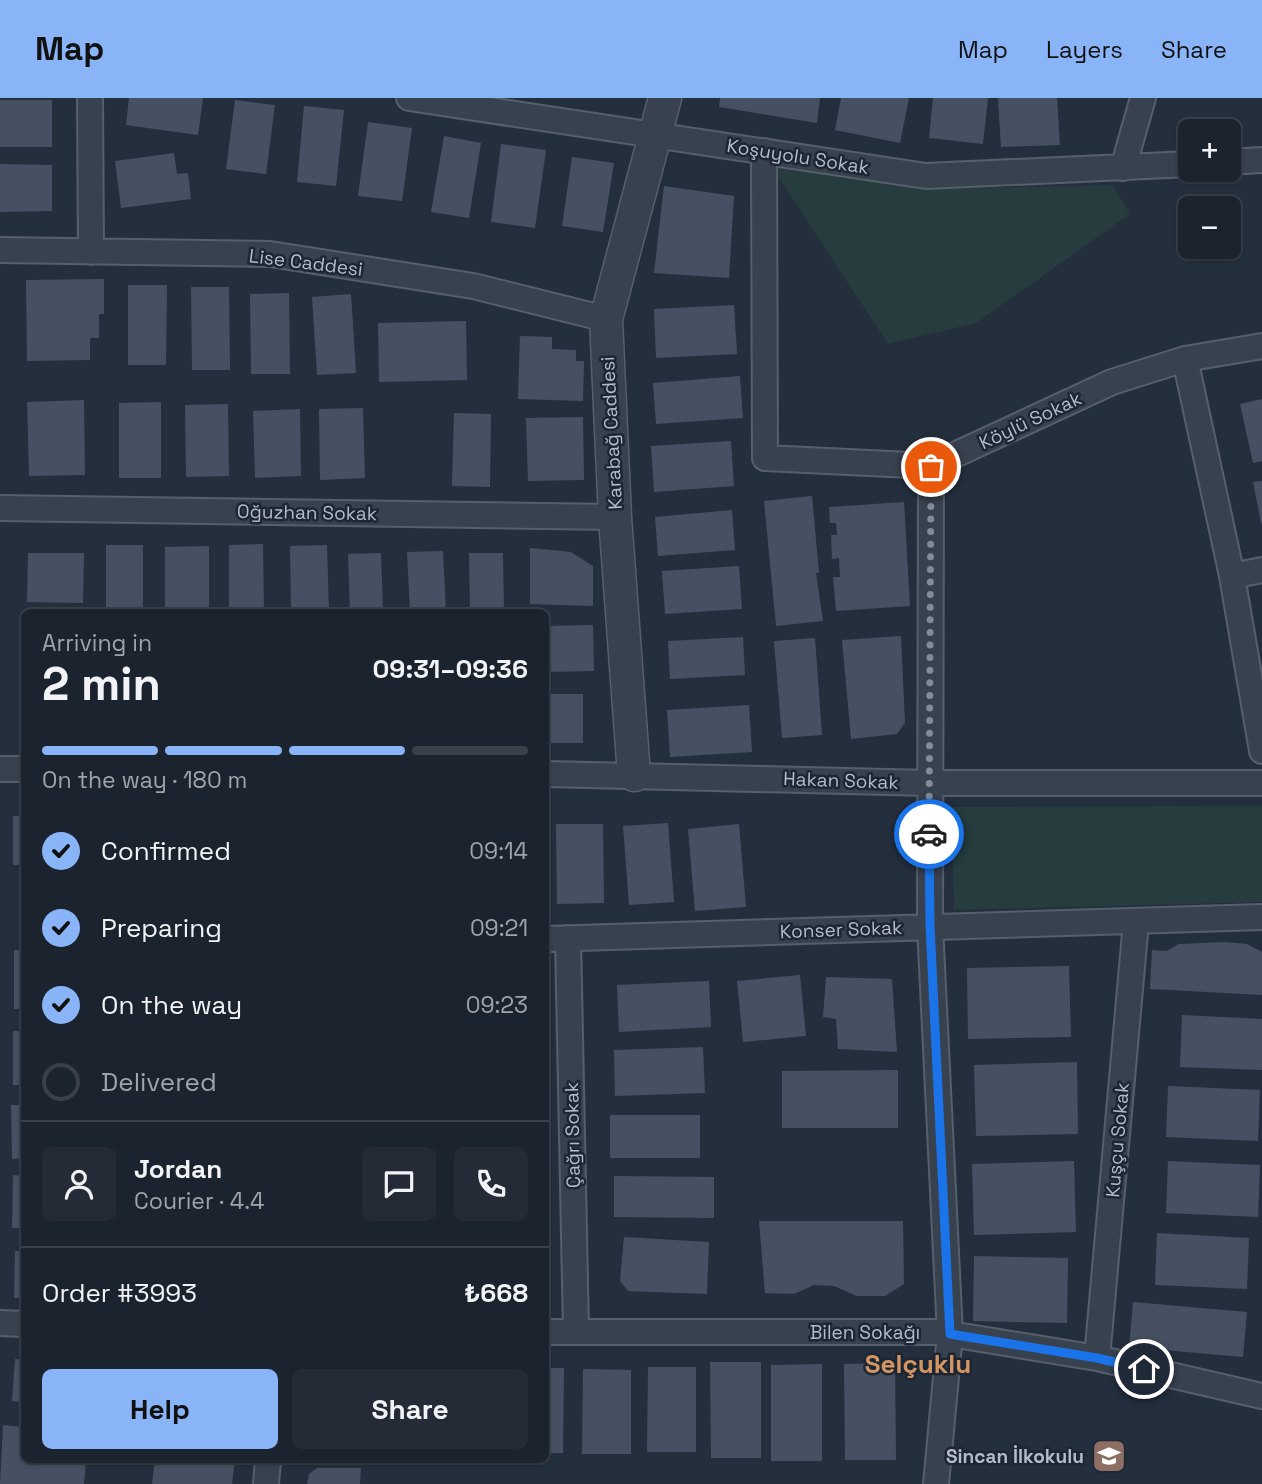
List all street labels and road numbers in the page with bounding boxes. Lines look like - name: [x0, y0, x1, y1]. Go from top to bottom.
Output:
- street label: Koşuyolu Sokak: [725, 133, 871, 180]
- street label: Lise Caddesi: [248, 243, 364, 282]
- street label: Karabağ Caddesi: [595, 356, 628, 510]
- street label: Köylü Sokak: [975, 386, 1085, 455]
- street label: Oğuzhan Sokak: [237, 499, 377, 526]
- street label: Hakan Sokak: [783, 766, 899, 795]
- street label: Konser Sokak: [779, 915, 903, 944]
- street label: Kuşçu Sokak: [1100, 1081, 1135, 1199]
- street label: Çağrı Sokak: [559, 1082, 586, 1188]
- street label: Bilen Sokağı: [810, 1320, 920, 1345]

